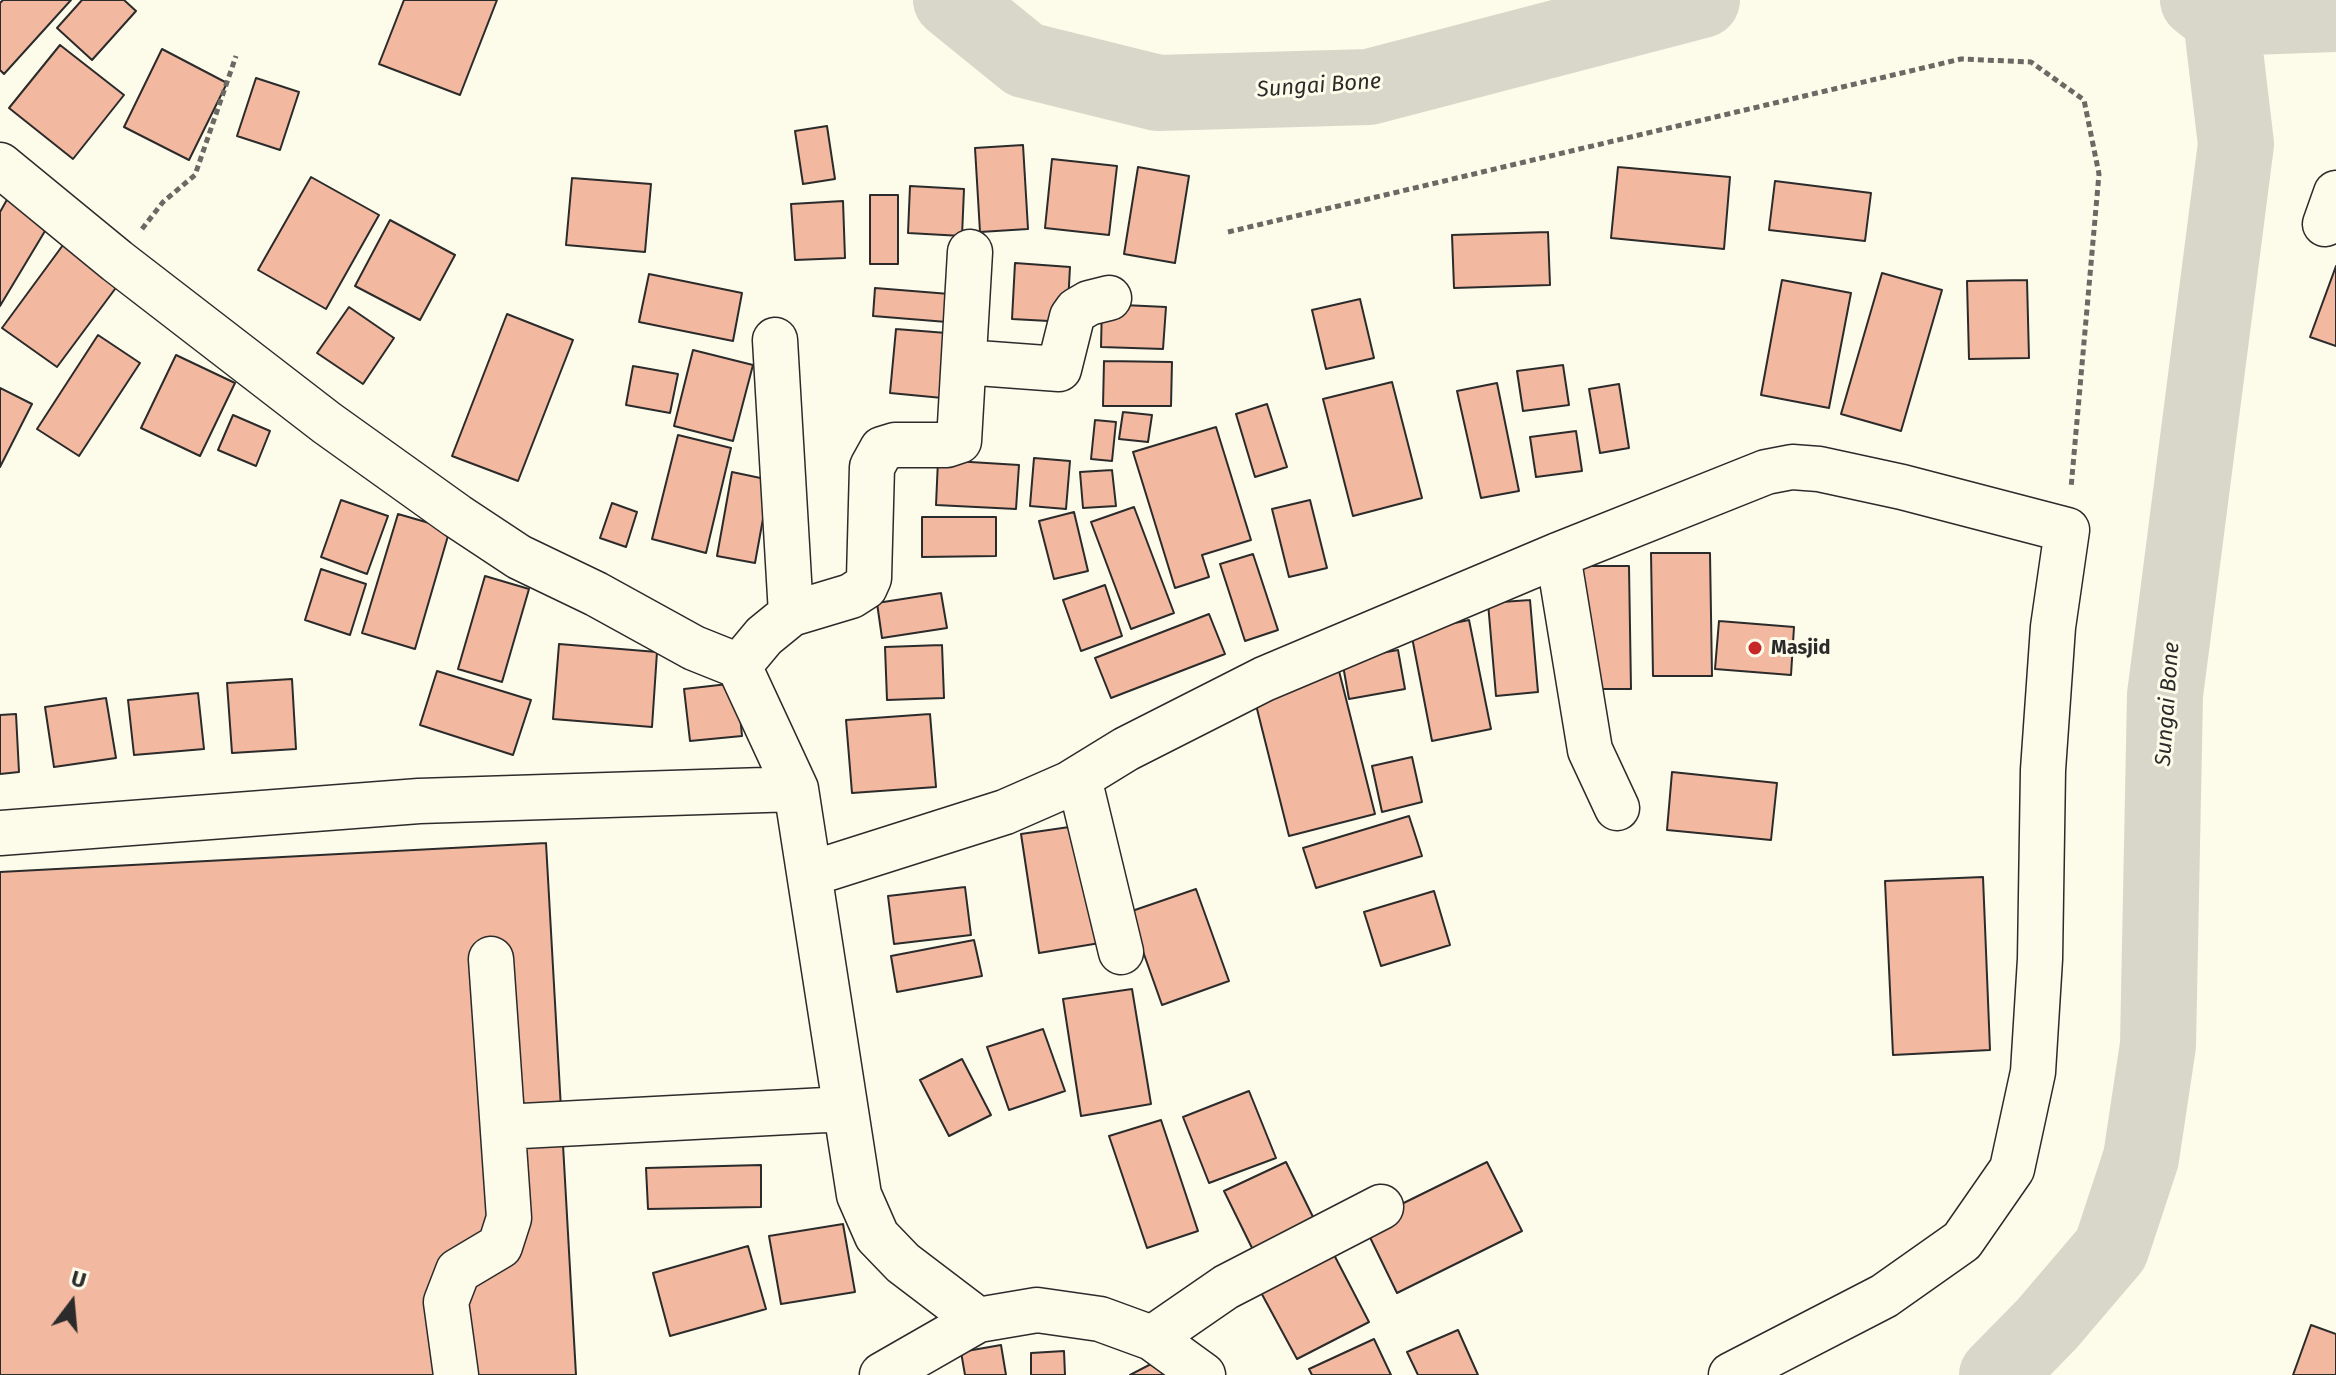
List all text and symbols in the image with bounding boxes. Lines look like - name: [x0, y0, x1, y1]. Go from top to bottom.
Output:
- water label: Sungai Bone: [1256, 68, 1382, 104]
- place label: Masjid: [1771, 636, 1830, 660]
- marker: Masjid: [1746, 639, 1764, 657]
- water label: Sungai Bone: [2150, 641, 2186, 767]
- north arrow: [32, 1263, 112, 1343]
- text: U: [68, 1264, 89, 1294]

